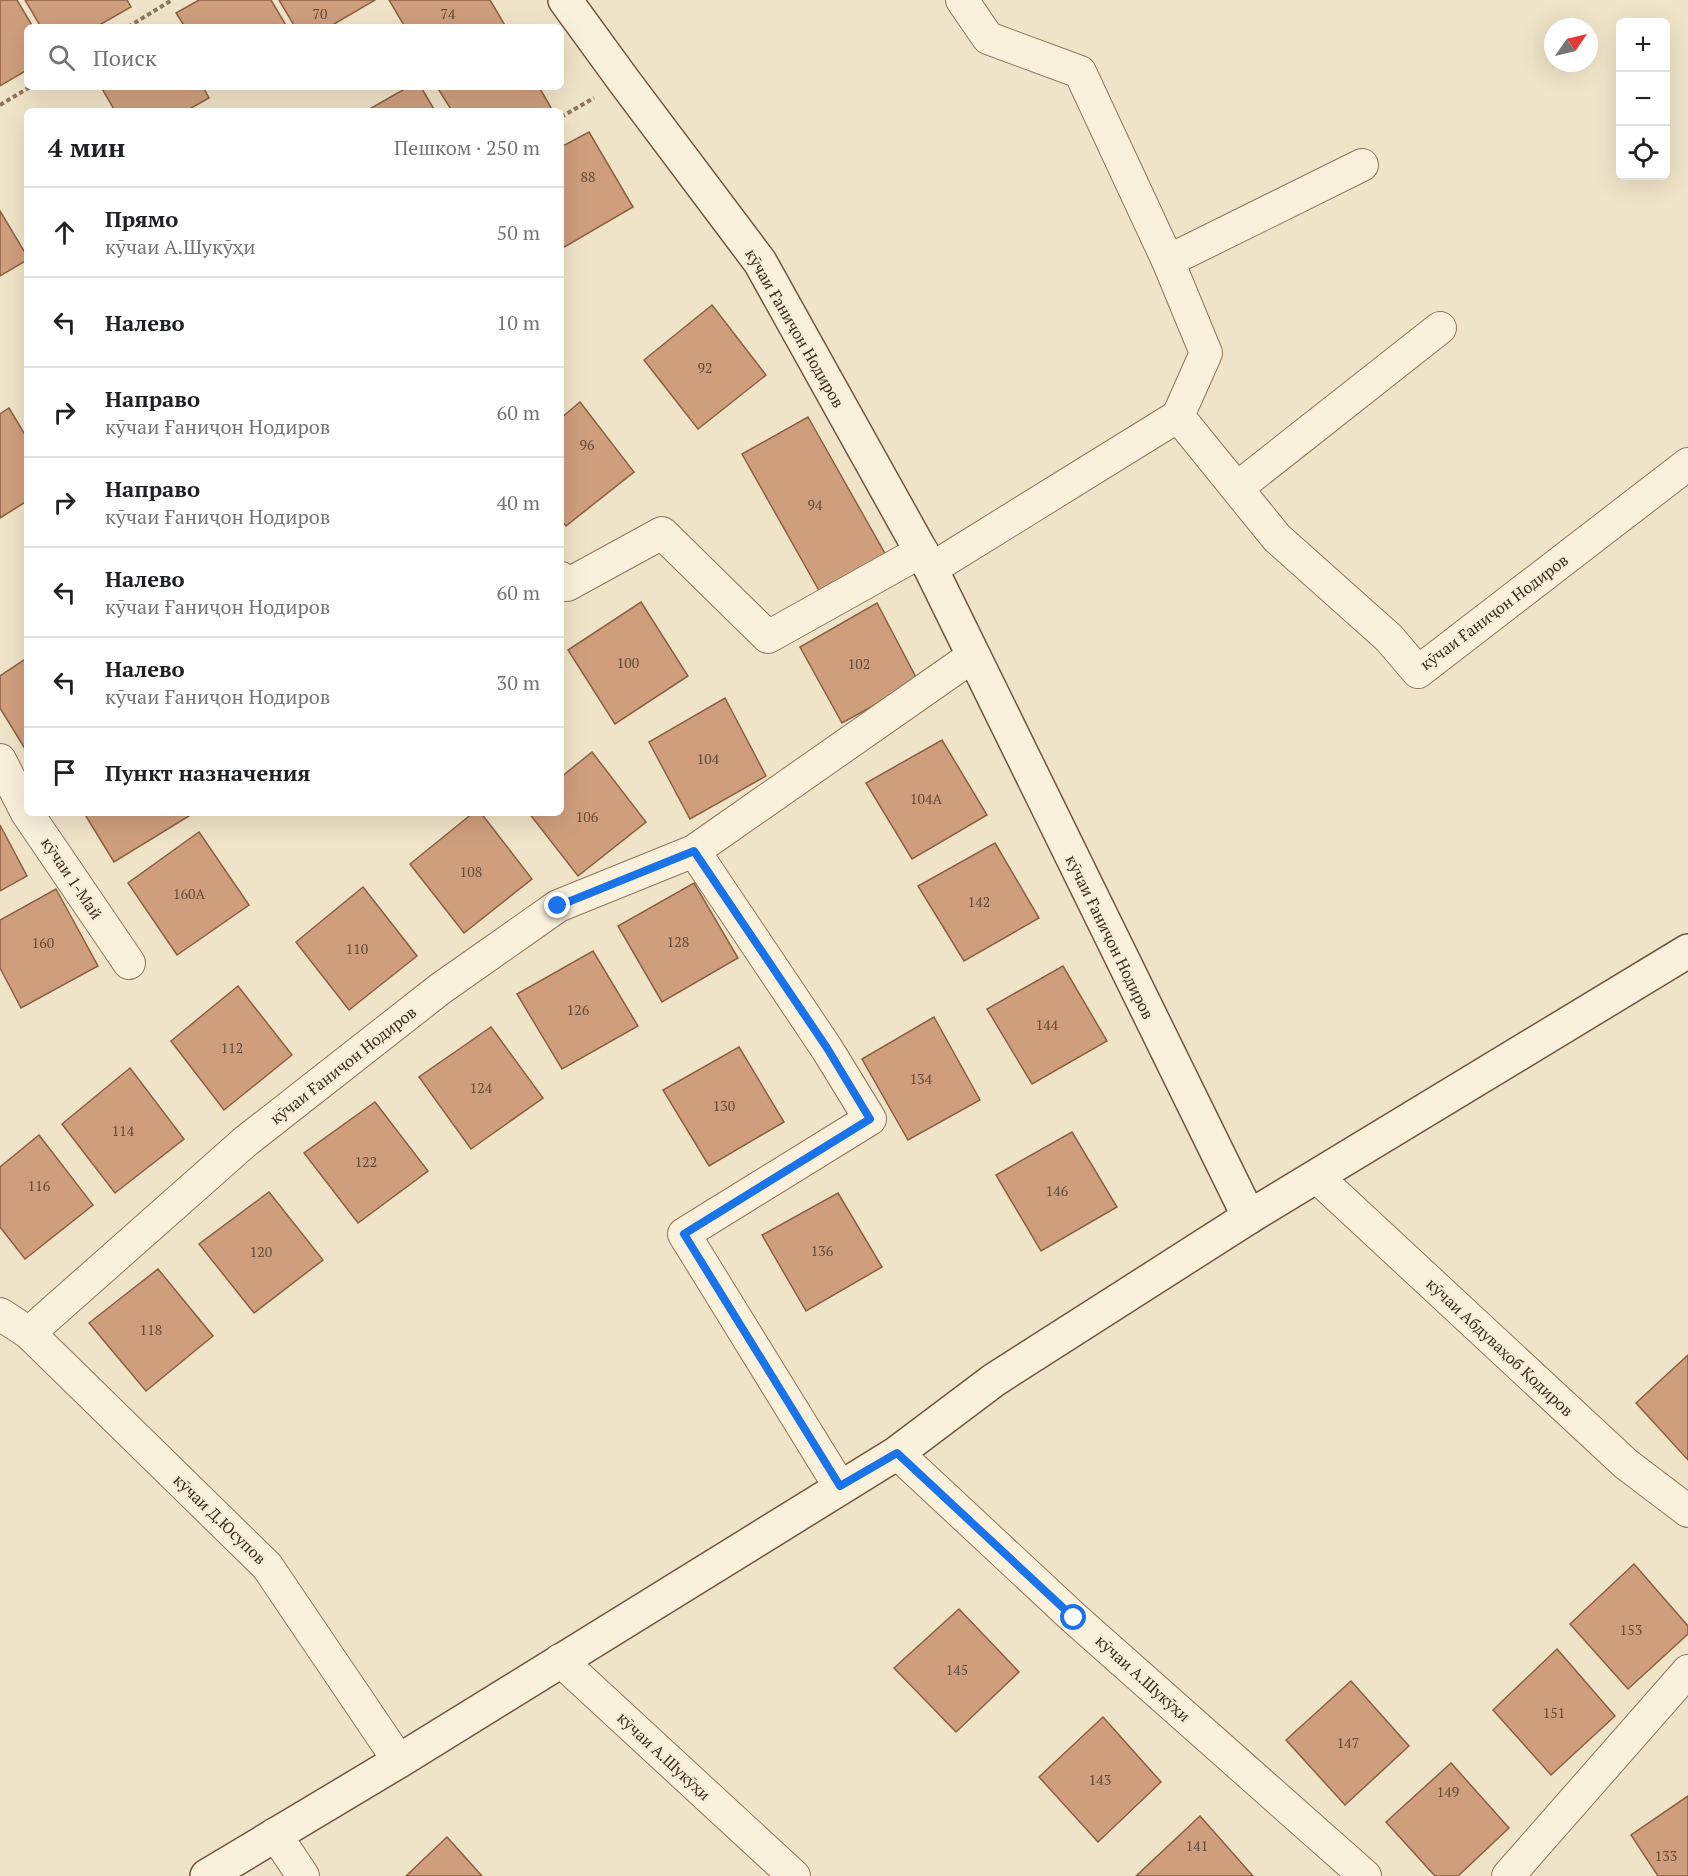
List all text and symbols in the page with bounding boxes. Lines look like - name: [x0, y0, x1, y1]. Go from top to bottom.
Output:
- house number: 70: [313, 4, 327, 23]
- house number: 74: [441, 4, 456, 23]
- north arrow: [1544, 18, 1598, 72]
- map controls: [1616, 18, 1670, 180]
- button: +: [1616, 18, 1670, 72]
- search box: [24, 24, 564, 90]
- icon: search: [45, 41, 78, 74]
- text: Поиск: [93, 43, 157, 72]
- button: −: [1616, 72, 1670, 126]
- button: locate: [1616, 126, 1670, 180]
- text: 4 мин: [48, 130, 125, 164]
- text: Пешком · 250 m: [394, 134, 540, 161]
- house number: 88: [581, 167, 595, 186]
- text: Прямо: [105, 204, 178, 233]
- icon: ahead: [48, 216, 81, 249]
- text: 50 m: [497, 219, 540, 246]
- text: кӯчаи А.Шукӯҳи: [105, 233, 255, 260]
- street label: кӯчаи Ғаниҷон Нодиров: [740, 244, 850, 412]
- icon: left: [48, 306, 81, 339]
- text: Налево: [105, 308, 185, 337]
- text: 10 m: [497, 309, 540, 336]
- house number: 92: [698, 358, 712, 377]
- text: Направо: [105, 384, 200, 413]
- icon: right: [48, 396, 81, 429]
- text: 60 m: [497, 399, 540, 426]
- text: кӯчаи Ғаниҷон Нодиров: [105, 413, 330, 440]
- house number: 96: [580, 435, 595, 454]
- text: Направо: [105, 474, 200, 503]
- icon: right: [48, 486, 81, 519]
- text: 40 m: [497, 489, 540, 516]
- house number: 94: [808, 495, 823, 514]
- text: кӯчаи Ғаниҷон Нодиров: [105, 503, 330, 530]
- street label: кӯчаи Ғаниҷон Нодиров: [1415, 549, 1573, 675]
- text: Налево: [105, 564, 185, 593]
- icon: left: [48, 576, 81, 609]
- text: 60 m: [497, 579, 540, 606]
- text: кӯчаи Ғаниҷон Нодиров: [105, 593, 330, 620]
- house number: 100: [617, 653, 639, 672]
- text: Налево: [105, 654, 185, 683]
- house number: 102: [848, 654, 870, 673]
- icon: left: [48, 666, 81, 699]
- text: 30 m: [497, 669, 540, 696]
- text: кӯчаи Ғаниҷон Нодиров: [105, 683, 330, 710]
- house number: 104: [697, 749, 720, 768]
- icon: arrive: [48, 756, 81, 789]
- text: Пункт назначения: [105, 758, 310, 787]
- house number: 104А: [910, 789, 942, 808]
- house number: 106: [576, 807, 599, 826]
- street label: кӯчаи 1-Май: [36, 833, 108, 924]
- street label: кӯчаи Ғаниҷон Нодиров: [1061, 851, 1159, 1023]
- house number: 108: [460, 862, 482, 881]
- house number: 160А: [173, 884, 205, 903]
- route end: [544, 892, 570, 918]
- house number: 142: [968, 892, 990, 911]
- house number: 128: [667, 932, 689, 951]
- house number: 160: [32, 933, 54, 952]
- house number: 110: [346, 939, 368, 958]
- house number: 126: [567, 1000, 590, 1019]
- street label: кӯчаи Ғаниҷон Нодиров: [265, 1001, 421, 1129]
- house number: 144: [1036, 1015, 1059, 1034]
- house number: 112: [221, 1038, 243, 1057]
- house number: 134: [910, 1069, 933, 1088]
- house number: 124: [470, 1078, 493, 1097]
- house number: 130: [713, 1096, 735, 1115]
- house number: 114: [112, 1121, 135, 1140]
- house number: 122: [355, 1152, 377, 1171]
- house number: 116: [28, 1176, 51, 1195]
- house number: 146: [1046, 1181, 1069, 1200]
- house number: 136: [811, 1241, 834, 1260]
- house number: 120: [250, 1242, 272, 1261]
- street label: кӯчаи Абдуваҳоб Қодиров: [1422, 1273, 1578, 1421]
- house number: 118: [140, 1320, 162, 1339]
- street label: кӯчаи Д.Юсупов: [169, 1469, 271, 1569]
- route start: [1060, 1604, 1086, 1630]
- house number: 153: [1620, 1620, 1642, 1639]
- street label: кӯчаи А.Шукӯҳи: [1091, 1630, 1195, 1727]
- house number: 145: [946, 1660, 968, 1679]
- house number: 151: [1543, 1703, 1565, 1722]
- street label: кӯчаи А.Шукӯҳи: [612, 1707, 716, 1805]
- house number: 147: [1337, 1733, 1359, 1752]
- house number: 143: [1089, 1770, 1111, 1789]
- house number: 149: [1437, 1782, 1459, 1801]
- house number: 141: [1186, 1836, 1208, 1855]
- house number: 133: [1655, 1846, 1677, 1865]

